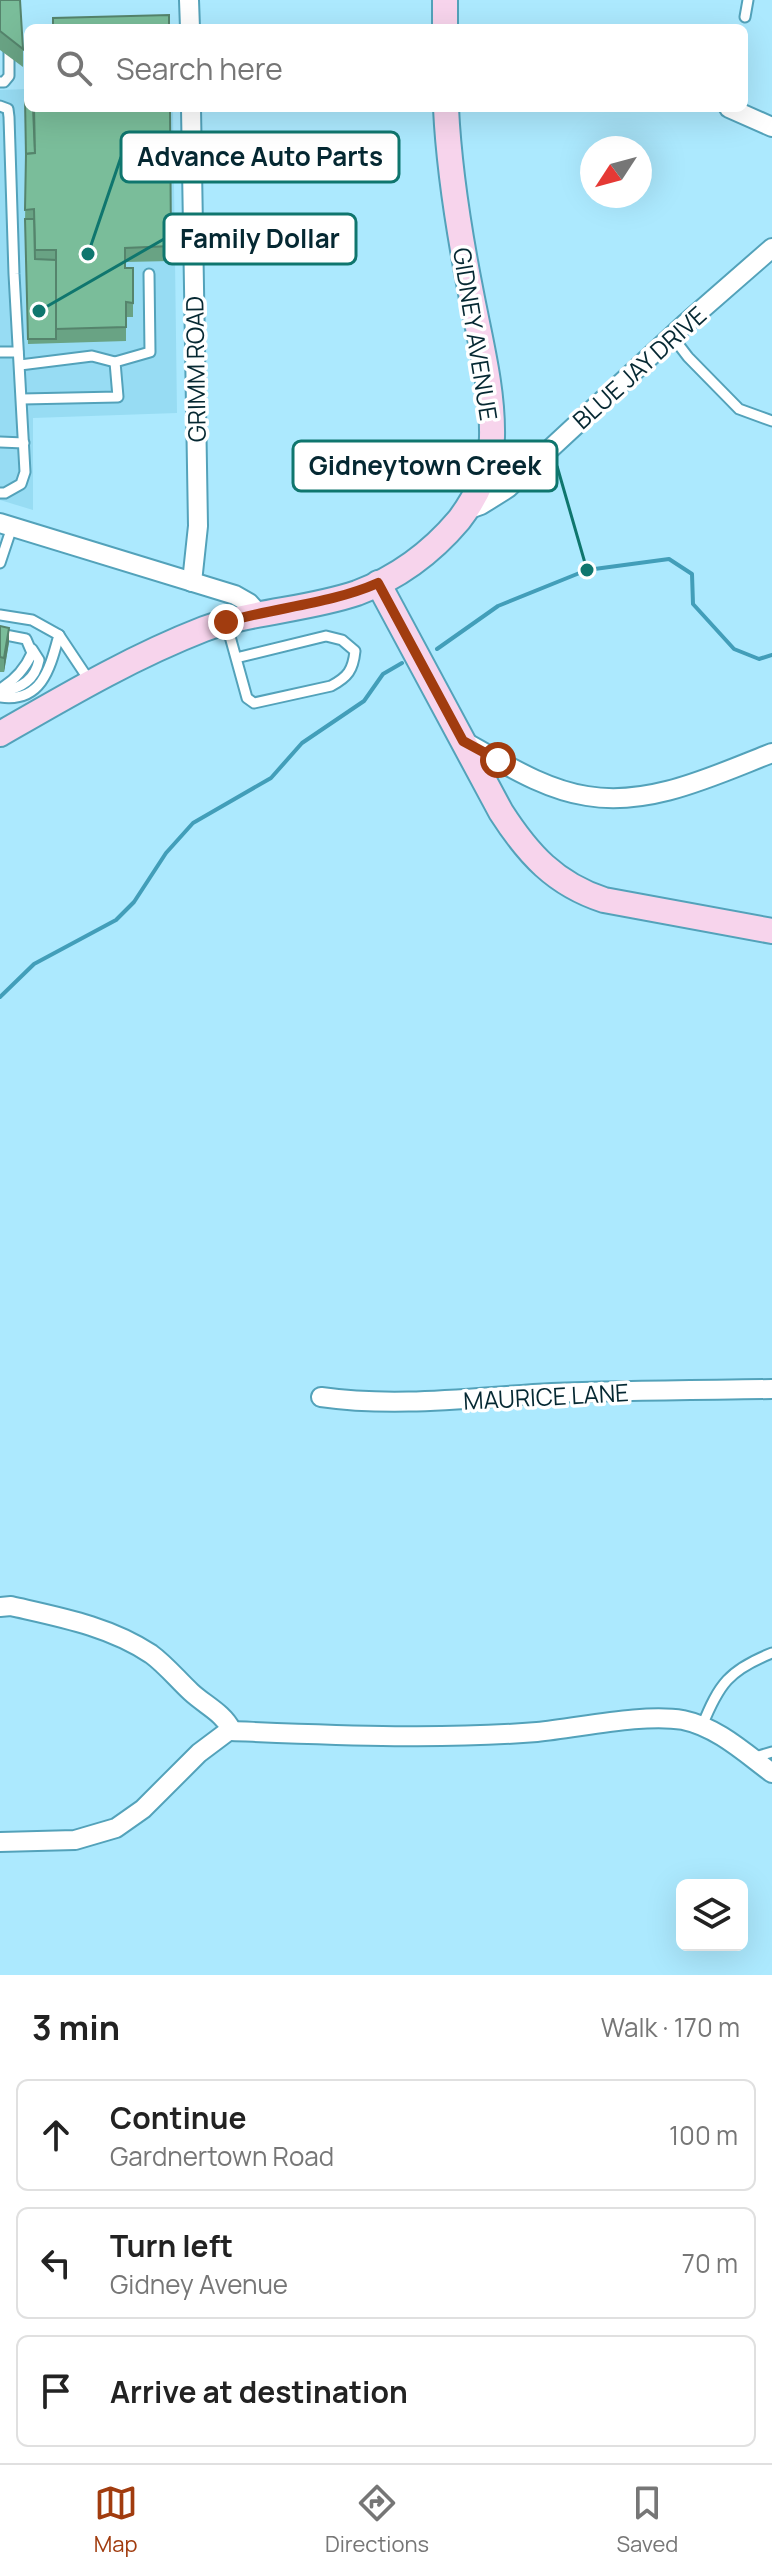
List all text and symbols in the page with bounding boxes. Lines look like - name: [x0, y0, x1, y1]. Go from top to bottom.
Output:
- search box: [24, 24, 748, 112]
- icon: search: [52, 46, 96, 90]
- text: Search here: [116, 48, 283, 89]
- callout: Advance Auto Parts: [121, 132, 399, 182]
- north arrow: [580, 136, 652, 208]
- text: Advance Auto Parts: [137, 138, 383, 174]
- callout: Family Dollar: [164, 214, 356, 264]
- text: Family Dollar: [180, 220, 340, 256]
- street label: GIDNEY AVENUE: [446, 245, 506, 423]
- street label: GRIMM ROAD: [177, 296, 213, 442]
- street label: BLUE JAY DRIVE: [565, 298, 713, 436]
- callout: Gidneytown Creek: [293, 441, 557, 491]
- text: Gidneytown Creek: [309, 447, 542, 483]
- route end: [208, 604, 244, 640]
- route start: [480, 742, 516, 778]
- street label: MAURICE LANE: [462, 1375, 630, 1417]
- map controls: [676, 1879, 748, 1951]
- button: layers: [676, 1879, 748, 1951]
- text: 3 min: [32, 2004, 120, 2050]
- text: Walk · 170 m: [601, 2009, 740, 2045]
- text: Continue: [110, 2097, 246, 2138]
- icon: ahead: [34, 2113, 78, 2157]
- text: 100 m: [669, 2117, 738, 2153]
- text: Gardnertown Road: [110, 2138, 334, 2174]
- text: Turn left: [110, 2225, 233, 2266]
- icon: left: [34, 2241, 78, 2285]
- text: 70 m: [682, 2245, 738, 2281]
- text: Gidney Avenue: [110, 2266, 288, 2302]
- icon: arrive: [34, 2369, 78, 2413]
- text: Arrive at destination: [110, 2371, 408, 2412]
- tab: Map: [94, 2481, 138, 2559]
- tab: Directions: [325, 2481, 429, 2559]
- tab: Saved: [616, 2481, 678, 2559]

